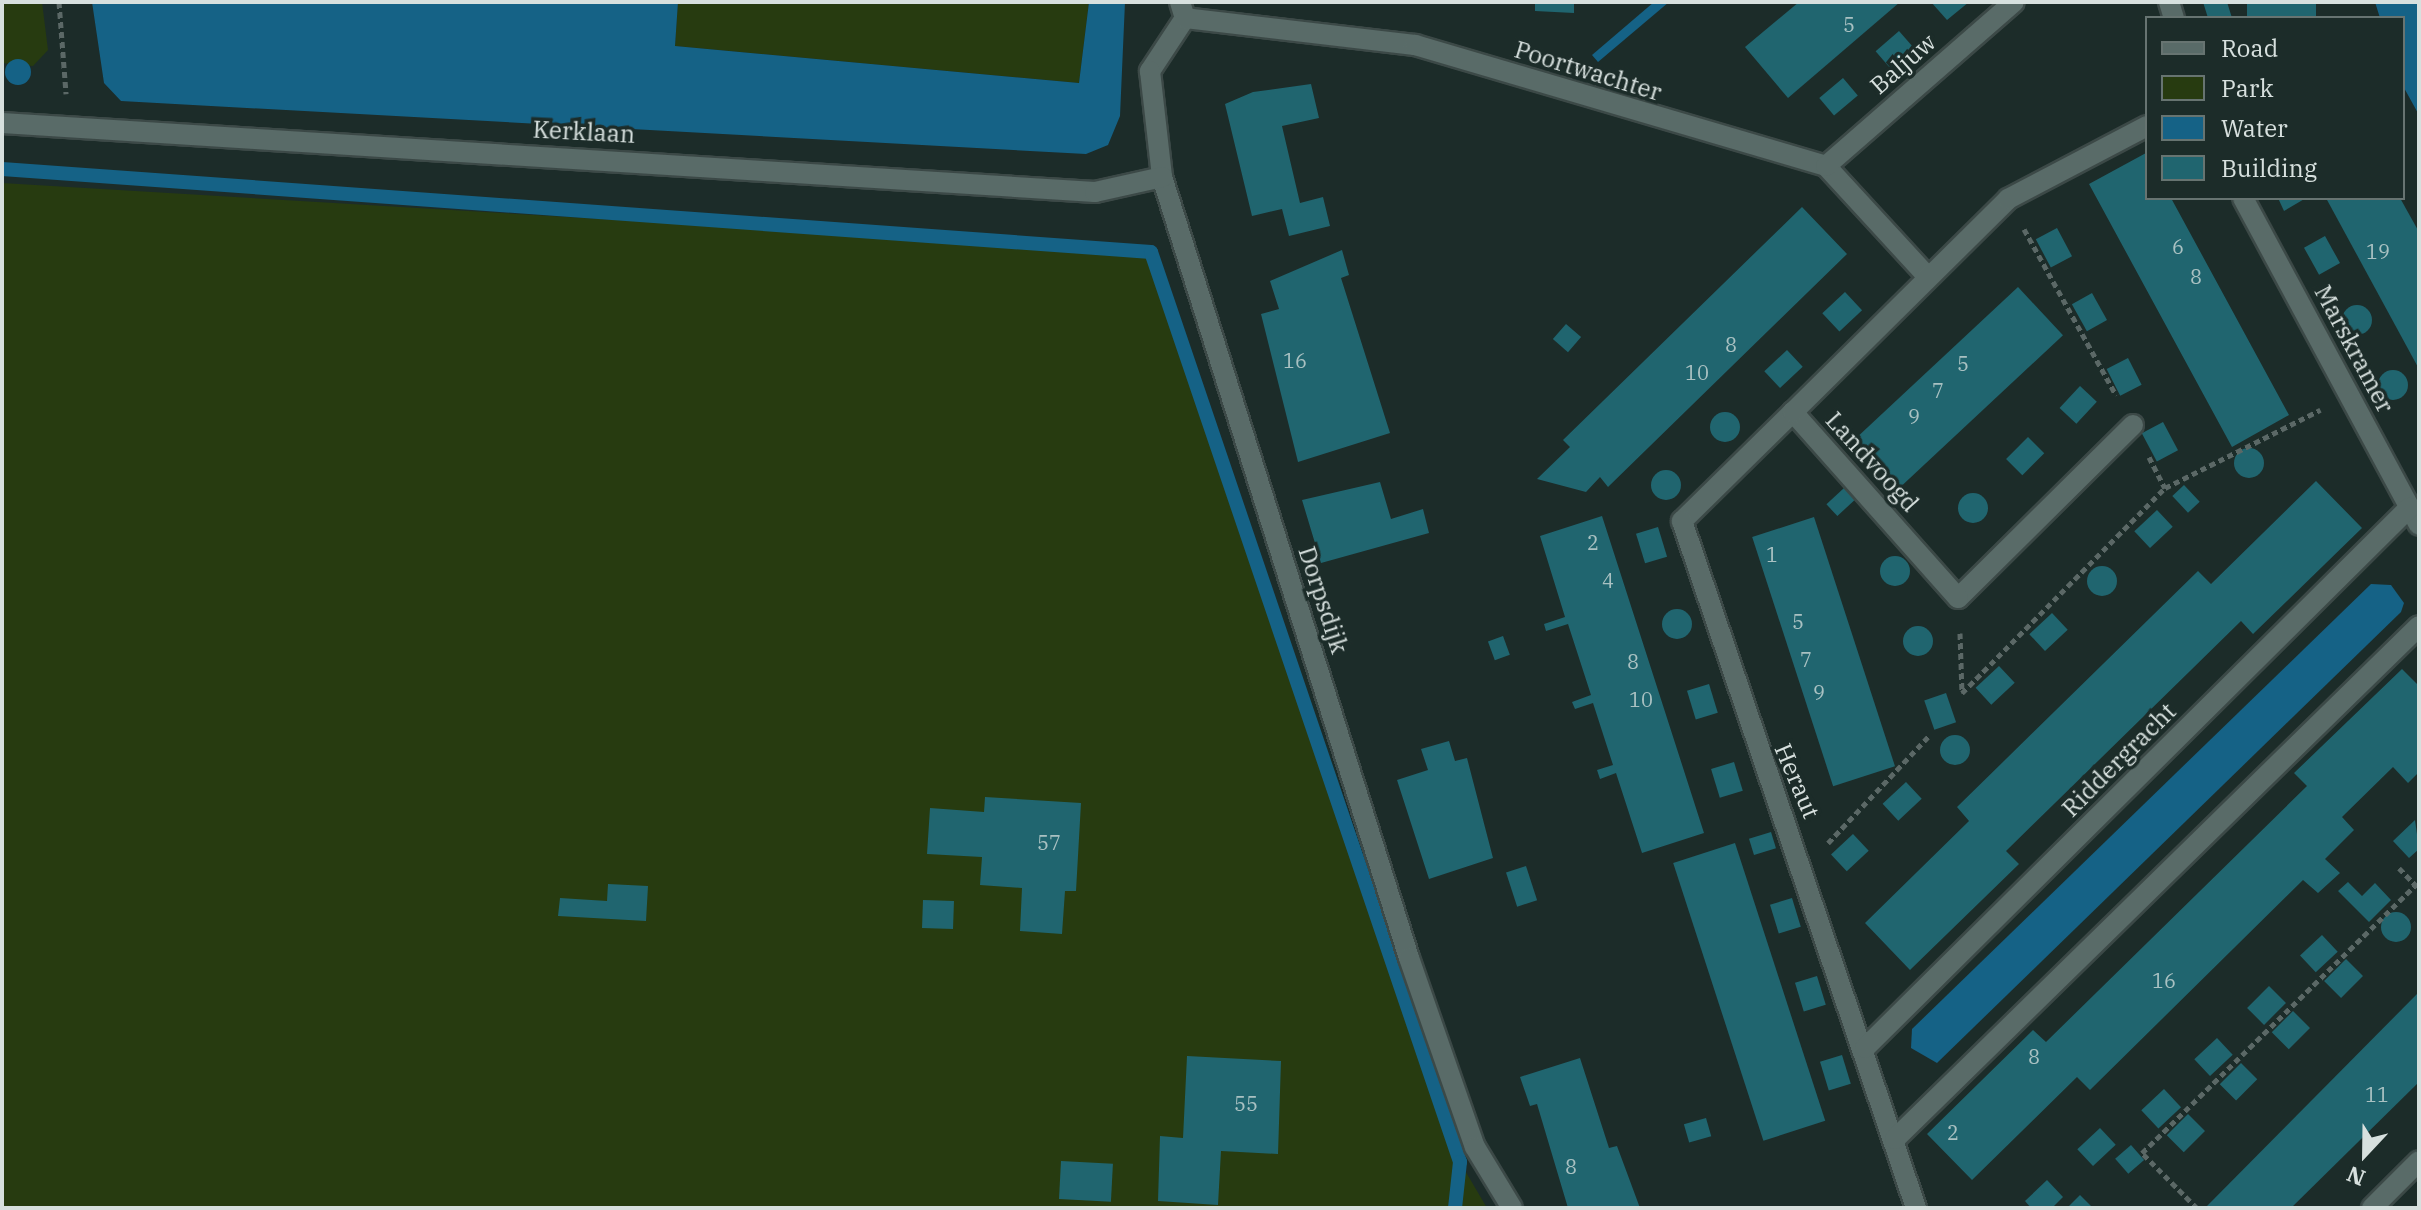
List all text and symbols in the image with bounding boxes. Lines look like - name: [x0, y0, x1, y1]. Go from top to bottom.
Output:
- house number: 5: [1843, 12, 1855, 36]
- legend: [2145, 16, 2405, 200]
- street label: Baljuw: [1864, 28, 1942, 100]
- text: Road: [2221, 32, 2278, 64]
- street label: Poortwachter: [1511, 35, 1665, 107]
- text: Park: [2221, 72, 2273, 104]
- text: Water: [2221, 112, 2288, 144]
- street label: Kerklaan: [532, 115, 636, 149]
- text: Building: [2221, 152, 2317, 184]
- house number: 6: [2172, 234, 2184, 258]
- house number: 19: [2366, 239, 2390, 263]
- house number: 8: [2190, 264, 2202, 288]
- street label: Marskramer: [2308, 280, 2400, 418]
- house number: 8: [1725, 332, 1737, 356]
- house number: 16: [1283, 348, 1307, 372]
- house number: 5: [1957, 351, 1969, 375]
- house number: 10: [1685, 360, 1709, 384]
- house number: 7: [1932, 378, 1944, 402]
- house number: 9: [1908, 404, 1920, 428]
- street label: Landvoogd: [1820, 406, 1924, 518]
- house number: 2: [1587, 530, 1599, 554]
- house number: 1: [1766, 542, 1778, 566]
- street label: Dorpsdijk: [1292, 543, 1354, 657]
- house number: 4: [1602, 568, 1614, 592]
- house number: 5: [1792, 609, 1804, 633]
- house number: 7: [1800, 647, 1812, 671]
- house number: 8: [1627, 649, 1639, 673]
- house number: 9: [1813, 680, 1825, 704]
- house number: 10: [1629, 687, 1653, 711]
- street label: Riddergracht: [2056, 697, 2182, 823]
- street label: Heraut: [1768, 739, 1826, 823]
- house number: 57: [1037, 830, 1061, 854]
- house number: 16: [2152, 968, 2176, 992]
- house number: 8: [2028, 1044, 2040, 1068]
- house number: 11: [2365, 1082, 2389, 1106]
- house number: 55: [1234, 1091, 1258, 1115]
- north arrow: [2325, 1114, 2405, 1194]
- house number: 2: [1947, 1120, 1959, 1144]
- house number: 8: [1565, 1154, 1577, 1178]
- text: N: [2342, 1160, 2369, 1193]

